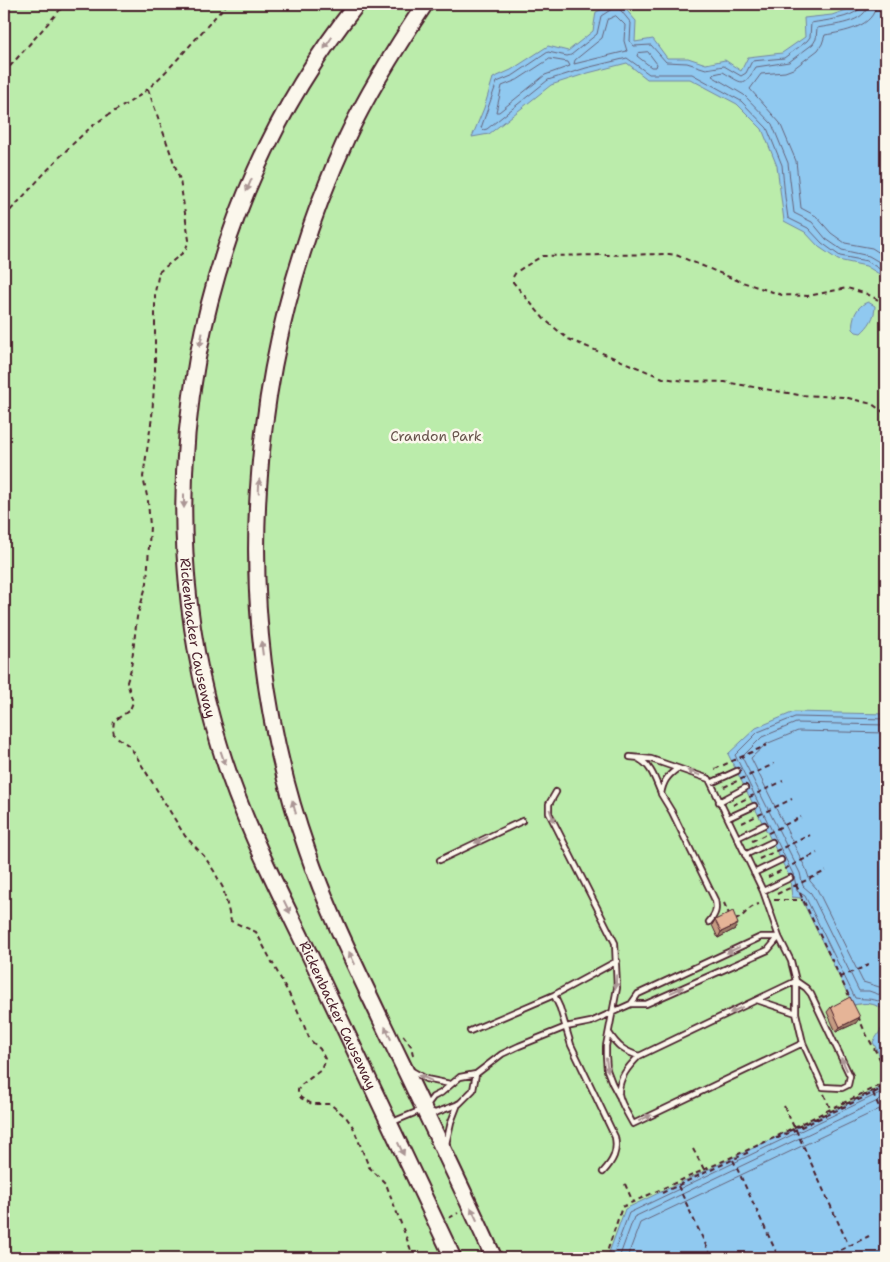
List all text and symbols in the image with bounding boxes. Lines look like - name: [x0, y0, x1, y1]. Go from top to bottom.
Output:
- one-way arrow: [323, 36, 333, 50]
- one-way arrow: [245, 178, 253, 192]
- one-way arrow: [196, 332, 204, 348]
- park label: Crandon Park: [390, 427, 482, 445]
- one-way arrow: [255, 477, 263, 493]
- one-way arrow: [180, 493, 188, 509]
- street label: Rickenbacker Causeway: [176, 557, 220, 720]
- one-way arrow: [258, 639, 266, 655]
- one-way arrow: [220, 751, 228, 766]
- one-way arrow: [687, 769, 702, 776]
- one-way arrow: [289, 799, 297, 814]
- one-way arrow: [548, 809, 556, 824]
- one-way arrow: [474, 837, 488, 845]
- one-way arrow: [282, 900, 291, 915]
- street label: Rickenbacker Causeway: [295, 938, 381, 1092]
- one-way arrow: [726, 946, 741, 954]
- one-way arrow: [348, 951, 356, 965]
- one-way arrow: [612, 974, 620, 990]
- one-way arrow: [670, 986, 684, 994]
- one-way arrow: [729, 1006, 743, 1014]
- one-way arrow: [384, 1026, 392, 1040]
- one-way arrow: [840, 1057, 848, 1071]
- one-way arrow: [603, 1058, 611, 1074]
- one-way arrow: [417, 1074, 432, 1082]
- one-way arrow: [637, 1114, 652, 1123]
- one-way arrow: [397, 1142, 405, 1156]
- one-way arrow: [470, 1207, 478, 1221]

